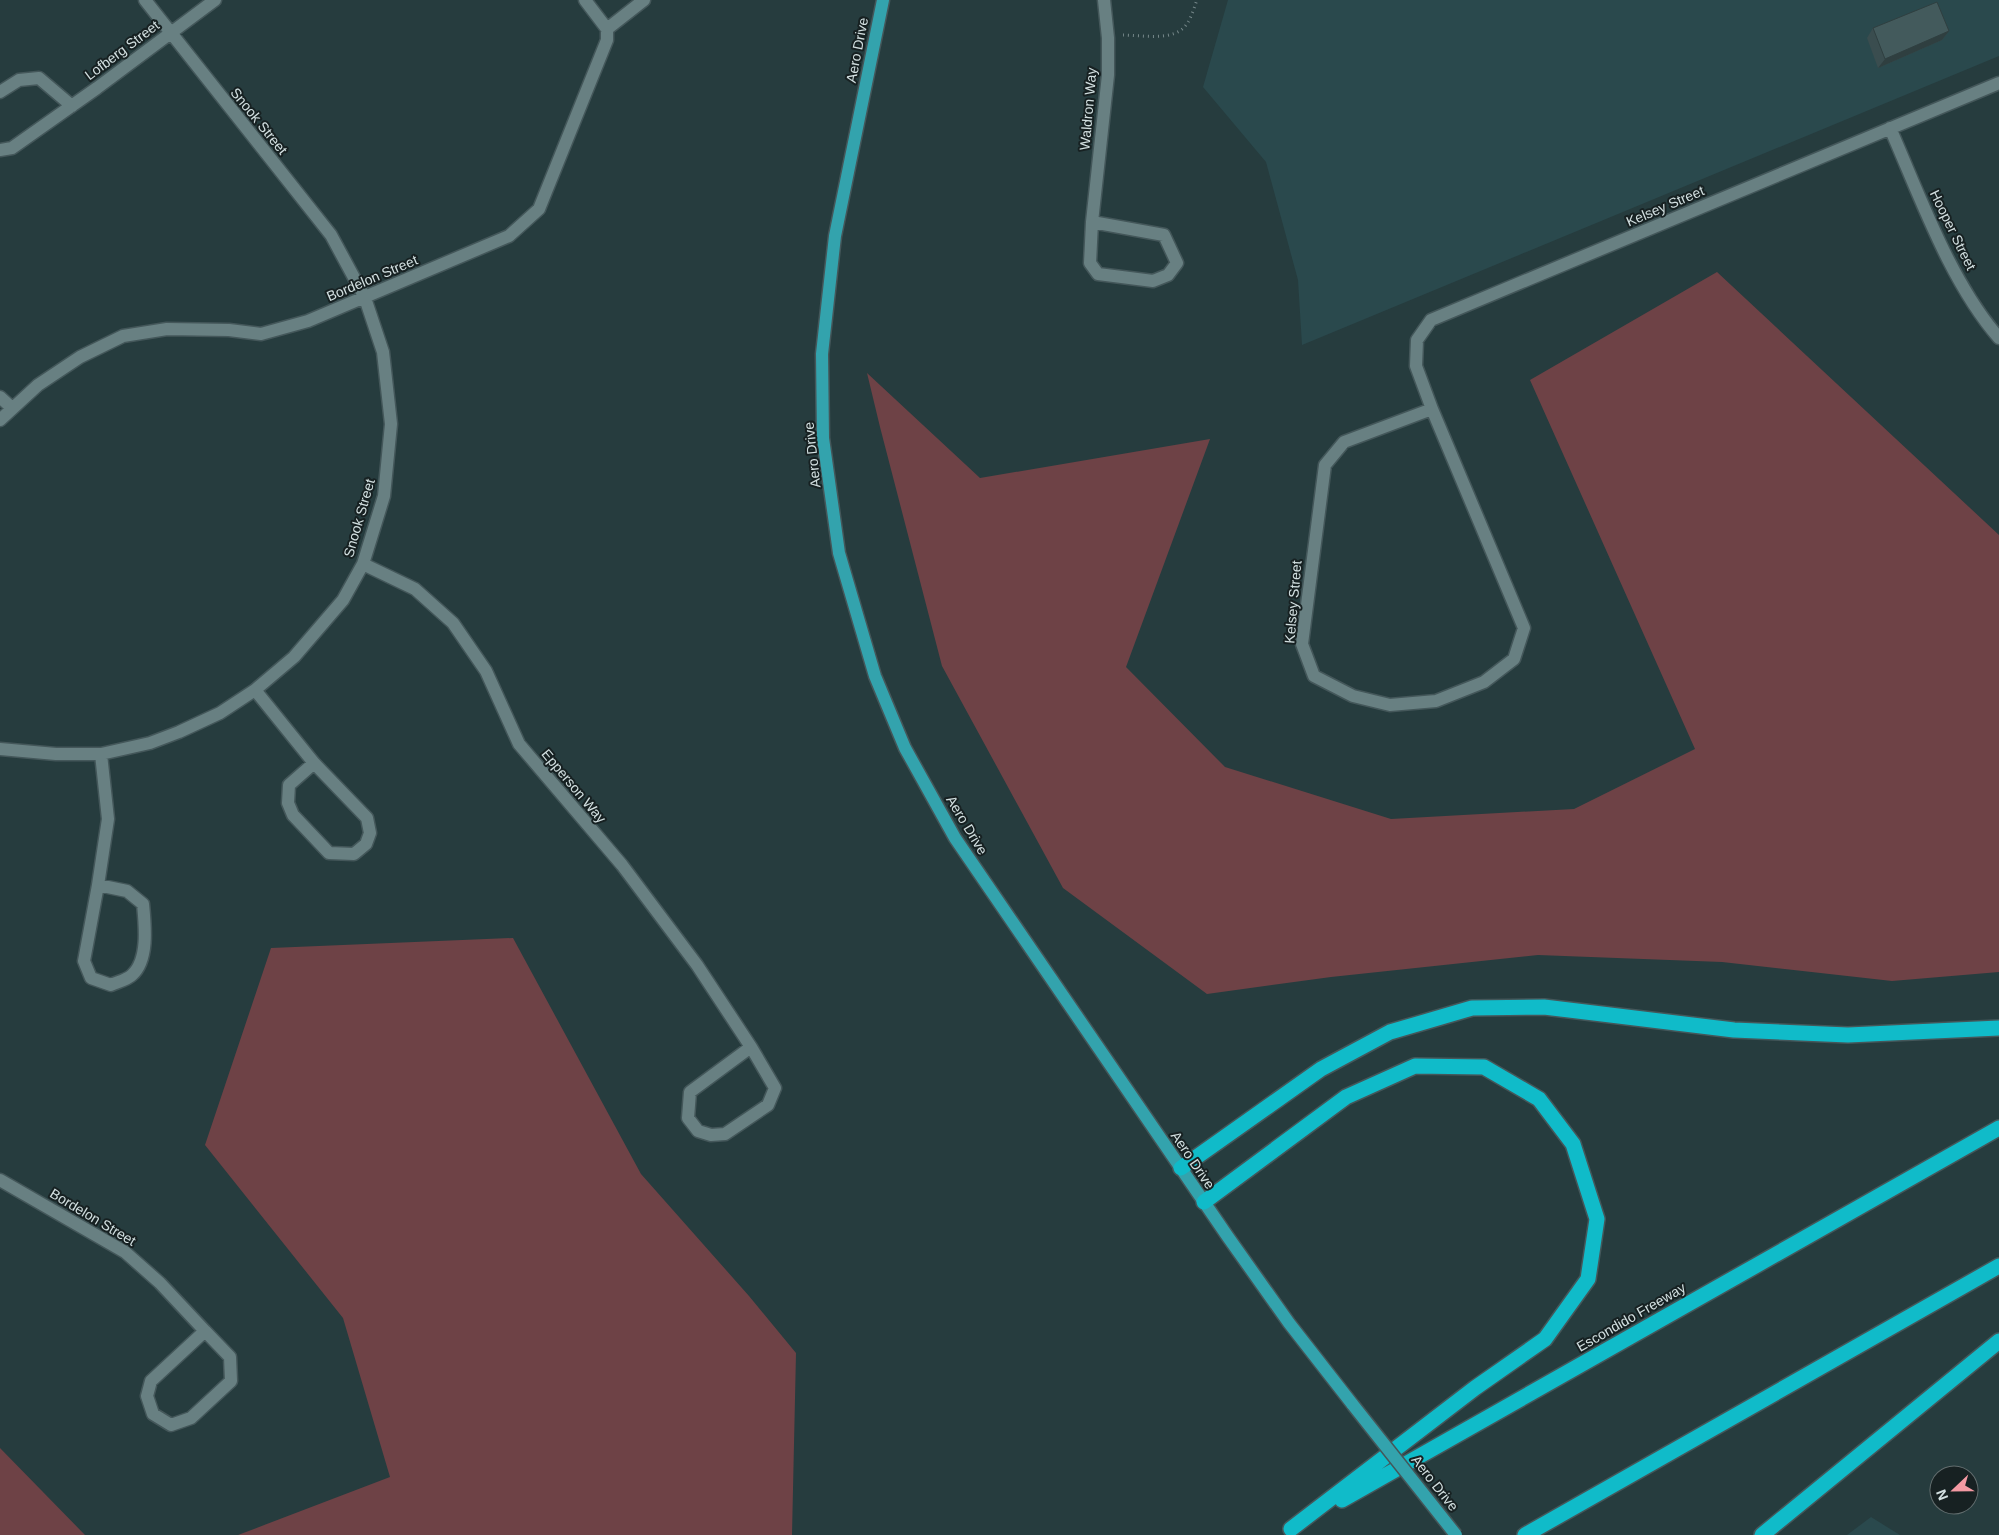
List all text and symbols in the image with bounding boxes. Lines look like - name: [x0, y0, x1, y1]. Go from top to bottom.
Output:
- street label: Aero Drive: [843, 16, 871, 84]
- street label: Lofberg Street: [82, 17, 162, 83]
- street label: Waldron Way: [1076, 67, 1100, 151]
- street label: Snook Street: [227, 85, 291, 158]
- street label: Kelsey Street: [1624, 182, 1707, 230]
- street label: Hooper Street: [1927, 187, 1979, 273]
- street label: Bordelon Street: [324, 252, 420, 304]
- street label: Aero Drive: [801, 421, 823, 489]
- street label: Snook Street: [340, 477, 378, 559]
- street label: Kelsey Street: [1281, 560, 1305, 644]
- street label: Epperson Way: [539, 746, 609, 826]
- street label: Aero Drive: [943, 793, 991, 858]
- street label: Aero Drive: [1168, 1128, 1218, 1192]
- street label: Bordelon Street: [47, 1185, 139, 1249]
- street label: Escondido Freeway: [1574, 1279, 1688, 1355]
- street label: Aero Drive: [1408, 1452, 1462, 1514]
- north arrow: [1929, 1465, 1979, 1515]
- text: N: [1933, 1487, 1951, 1503]

